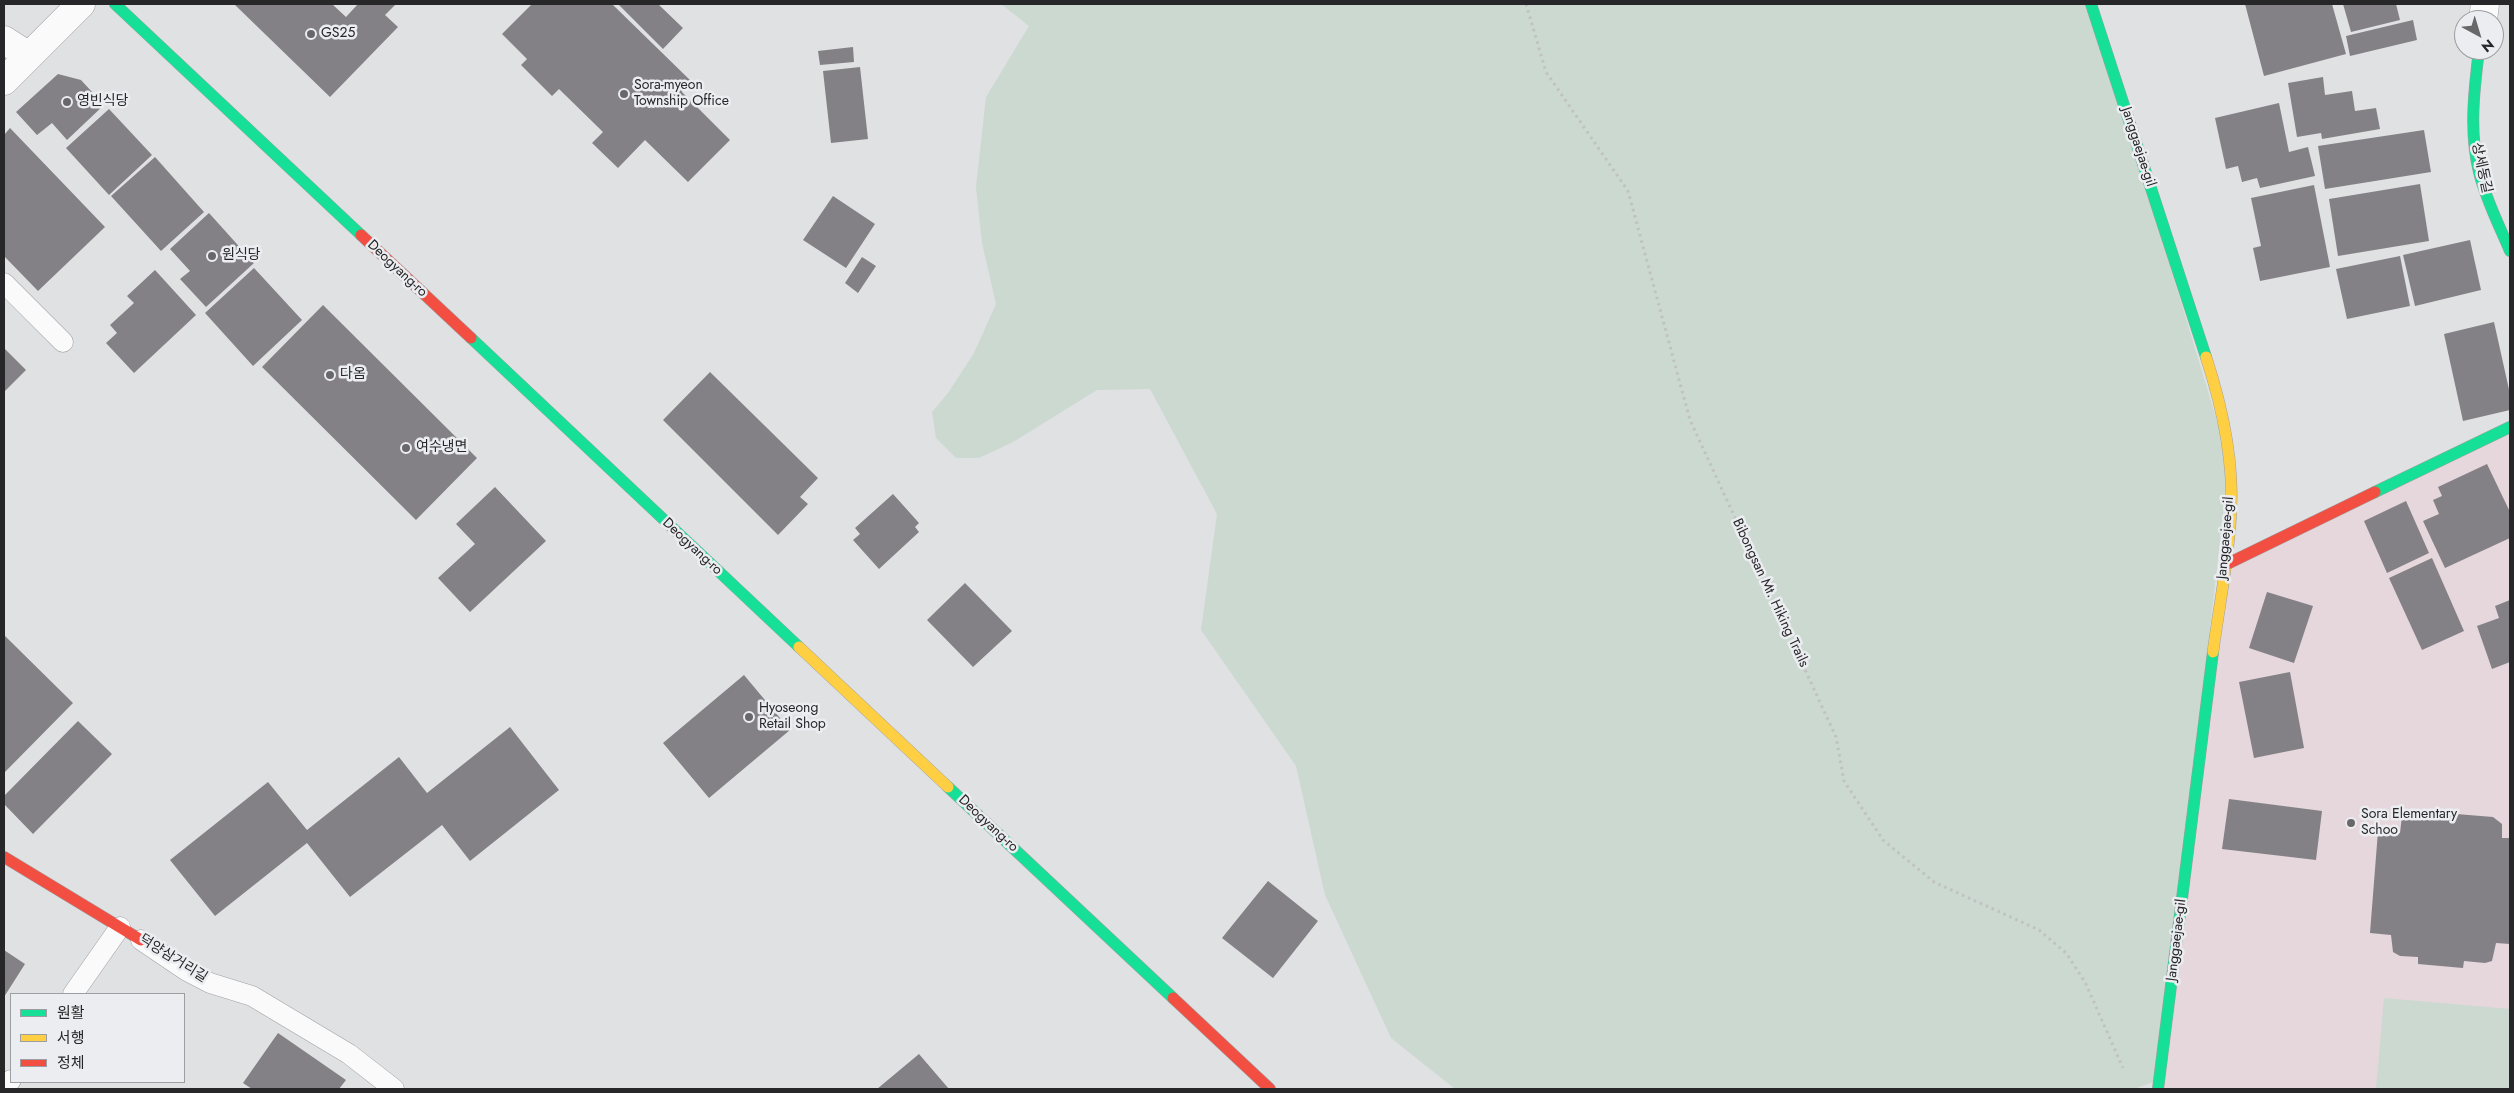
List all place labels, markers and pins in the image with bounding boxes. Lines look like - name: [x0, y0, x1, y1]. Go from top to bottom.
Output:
- place label: GS25: [321, 26, 355, 42]
- marker: GS25: [305, 28, 317, 40]
- place label: Sora-myeon Township Office: [634, 78, 729, 110]
- marker: Sora-myeon Township Office: [618, 88, 630, 100]
- place label: 영빈식당: [77, 94, 129, 110]
- marker: 영빈식당: [61, 96, 73, 108]
- place label: 원식당: [222, 248, 261, 264]
- marker: 원식당: [206, 250, 218, 262]
- place label: 다옴: [340, 367, 366, 383]
- marker: 다옴: [324, 369, 336, 381]
- place label: 여수냉면: [416, 440, 468, 456]
- marker: 여수냉면: [400, 442, 412, 454]
- place label: Hyoseong Retail Shop: [759, 701, 826, 734]
- marker: Hyoseong Retail Shop: [743, 711, 755, 723]
- place label: Sora Elementary Schoo: [2361, 807, 2457, 840]
- marker: Sora Elementary Schoo: [2345, 817, 2357, 829]

